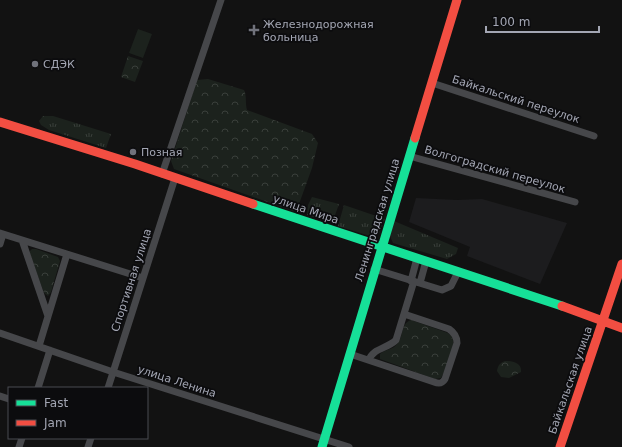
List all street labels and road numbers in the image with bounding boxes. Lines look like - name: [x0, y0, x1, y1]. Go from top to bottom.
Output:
- street label: Байкальский переулок: [450, 73, 582, 126]
- street label: Волгоградский переулок: [423, 143, 567, 196]
- street label: Ленинградская улица: [353, 157, 402, 283]
- street label: улица Мира: [271, 192, 340, 227]
- street label: Спортивная улица: [109, 227, 154, 333]
- street label: Байкальская улица: [546, 325, 595, 436]
- street label: улица Ленина: [136, 363, 218, 400]

